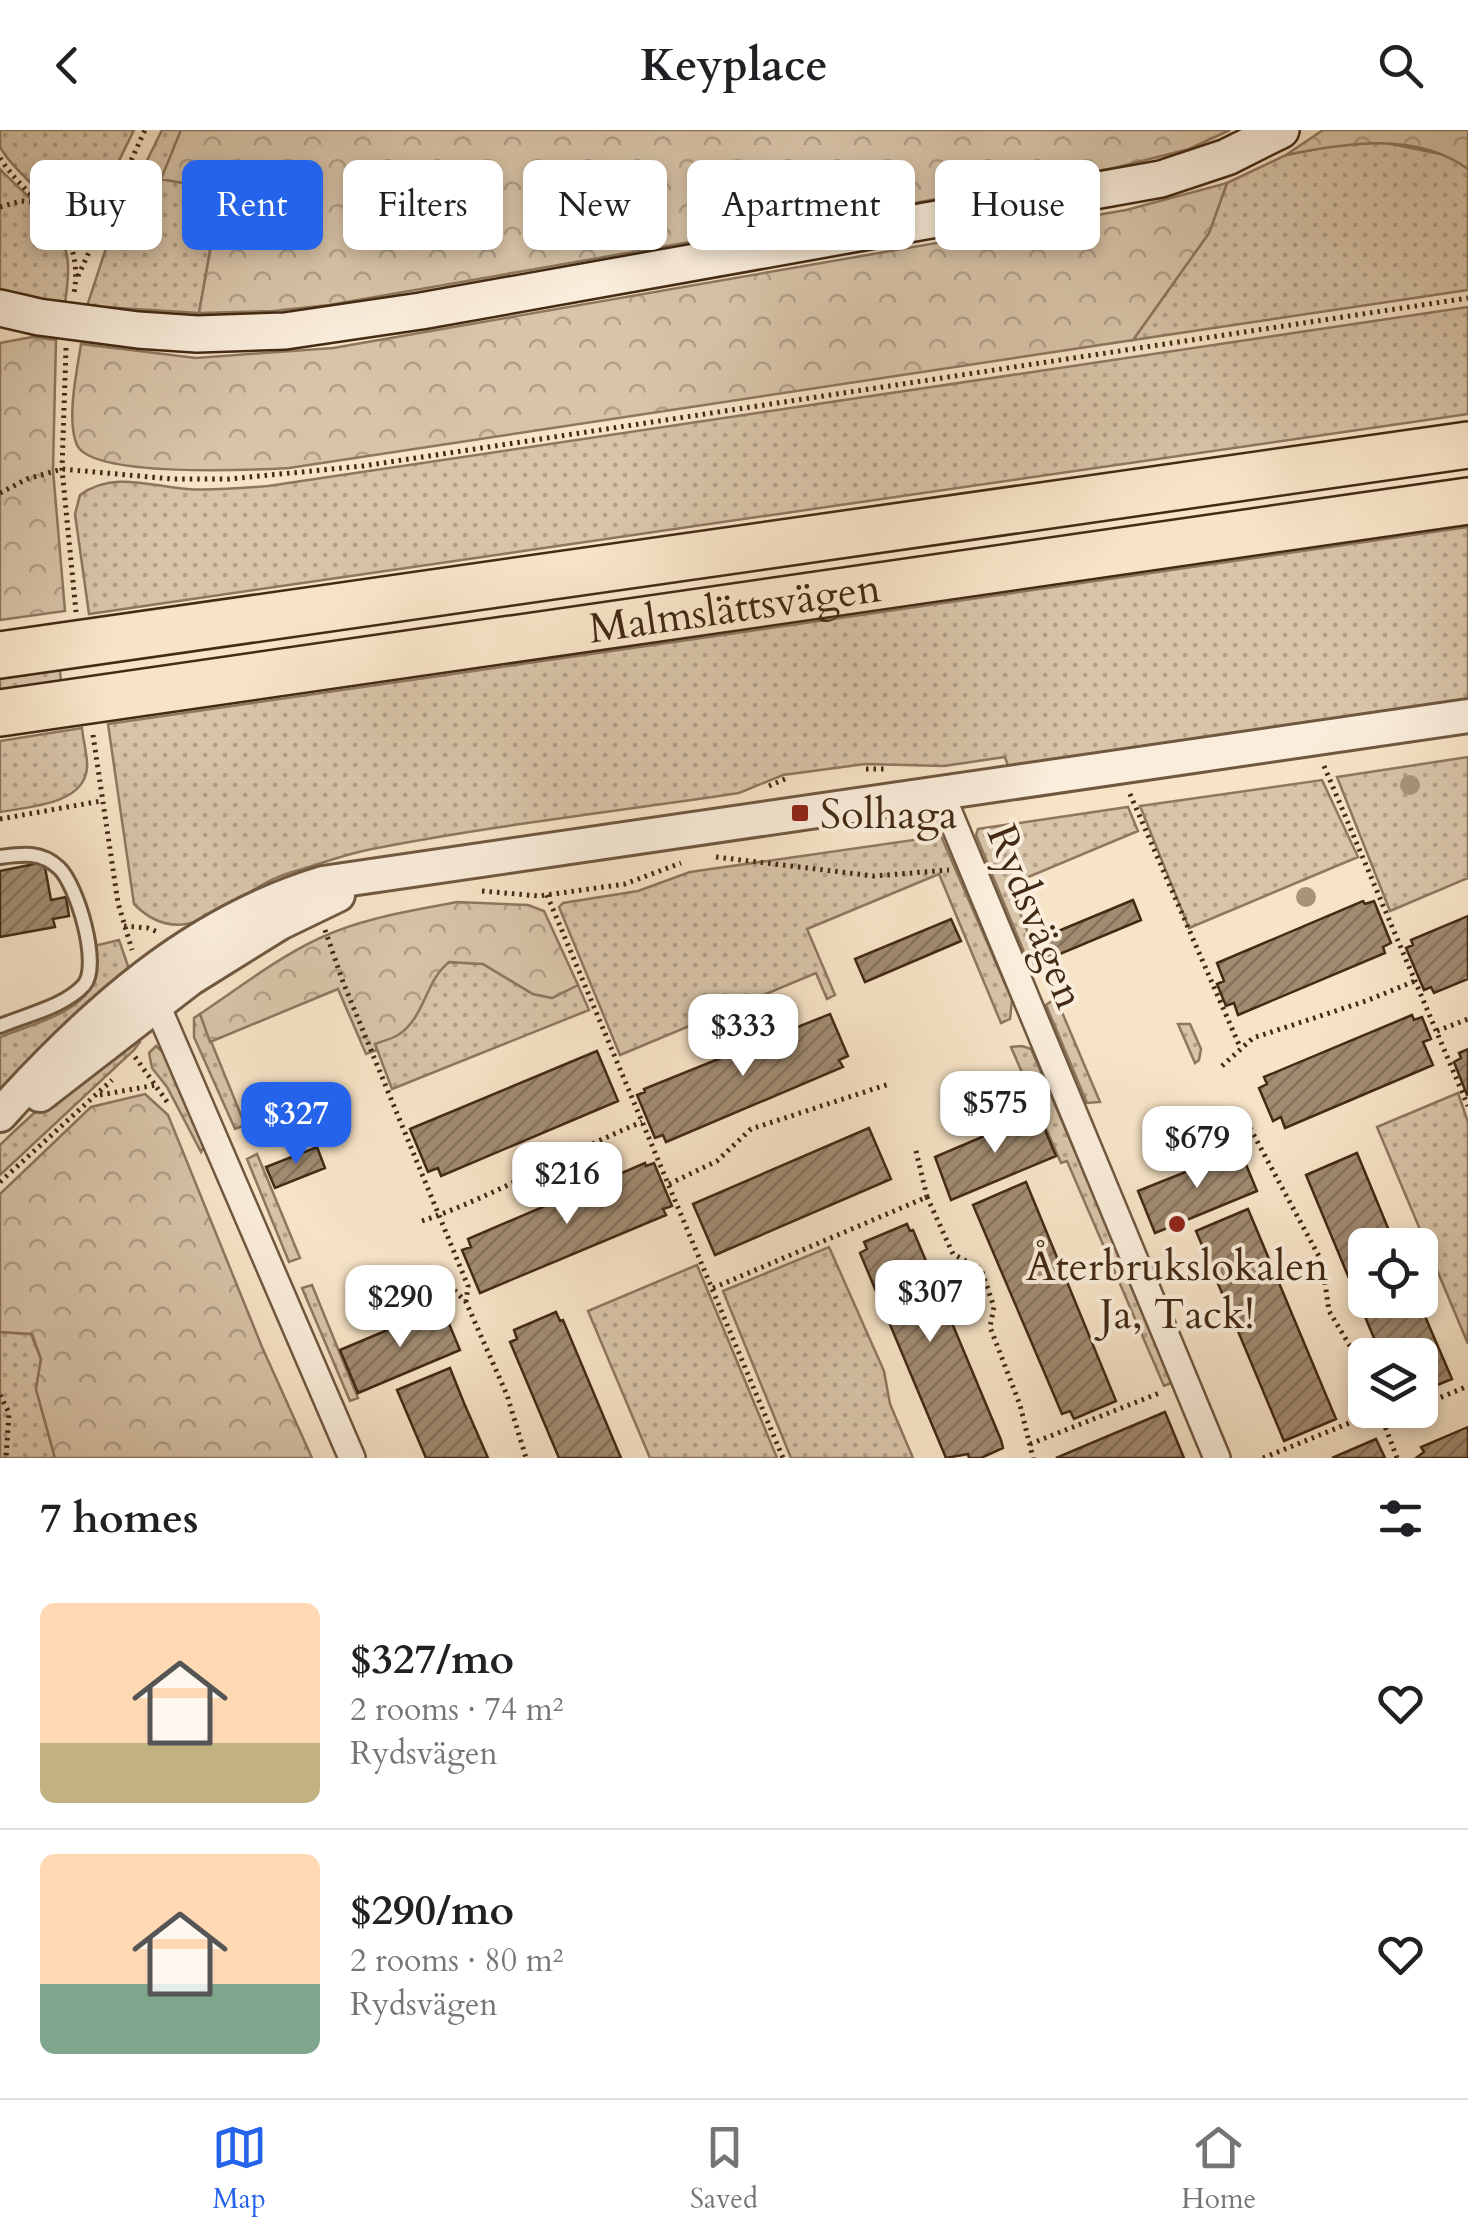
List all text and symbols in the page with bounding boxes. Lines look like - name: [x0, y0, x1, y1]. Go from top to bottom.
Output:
- text: Keyplace: [640, 35, 828, 96]
- icon: back: [40, 38, 95, 93]
- icon: search: [1373, 38, 1428, 93]
- chip: Buy: [30, 160, 162, 250]
- chip: Rent: [182, 160, 323, 250]
- chip: Filters: [343, 160, 503, 250]
- chip: New: [523, 160, 667, 250]
- chip: Apartment: [687, 160, 915, 250]
- chip: House: [935, 160, 1100, 250]
- street label: Malmslättsvägen: [585, 559, 884, 658]
- place label: Solhaga: [820, 786, 957, 843]
- marker: Solhaga: [789, 802, 811, 824]
- street label: Rydsvägen: [973, 816, 1098, 1017]
- pin: $333: [684, 994, 802, 1079]
- text: $333: [710, 1004, 776, 1048]
- pin: $575: [936, 1071, 1054, 1156]
- text: $575: [962, 1081, 1028, 1125]
- pin: $327: [237, 1082, 355, 1167]
- text: $327: [263, 1092, 329, 1136]
- pin: $679: [1138, 1106, 1256, 1191]
- text: $679: [1164, 1116, 1230, 1160]
- pin: $216: [508, 1142, 626, 1227]
- text: $216: [534, 1152, 600, 1196]
- marker: Återbrukslokalen Ja, Tack!: [1166, 1213, 1188, 1235]
- map controls: [1348, 1228, 1438, 1428]
- button: locate: [1348, 1228, 1438, 1318]
- place label: Återbrukslokalen Ja, Tack!: [1026, 1238, 1328, 1343]
- pin: $307: [871, 1260, 989, 1345]
- pin: $290: [341, 1265, 459, 1350]
- text: $307: [897, 1270, 963, 1314]
- text: $290: [367, 1275, 433, 1319]
- button: layers: [1348, 1338, 1438, 1428]
- text: 7 homes: [40, 1490, 198, 1547]
- icon: filters: [1373, 1491, 1428, 1546]
- text: $327/mo: [350, 1631, 514, 1688]
- icon: home: [120, 1643, 240, 1763]
- icon: heart: [1373, 1676, 1428, 1731]
- text: 2 rooms · 74 m²: [350, 1688, 563, 1732]
- text: Rydsvägen: [350, 1732, 498, 1776]
- text: $290/mo: [350, 1882, 514, 1939]
- icon: home: [120, 1894, 240, 2014]
- icon: heart: [1373, 1927, 1428, 1982]
- text: 2 rooms · 80 m²: [350, 1939, 563, 1983]
- text: Rydsvägen: [350, 1983, 498, 2027]
- tab: Map: [212, 2120, 267, 2218]
- tab: Saved: [690, 2120, 758, 2218]
- tab: Home: [1181, 2120, 1256, 2218]

